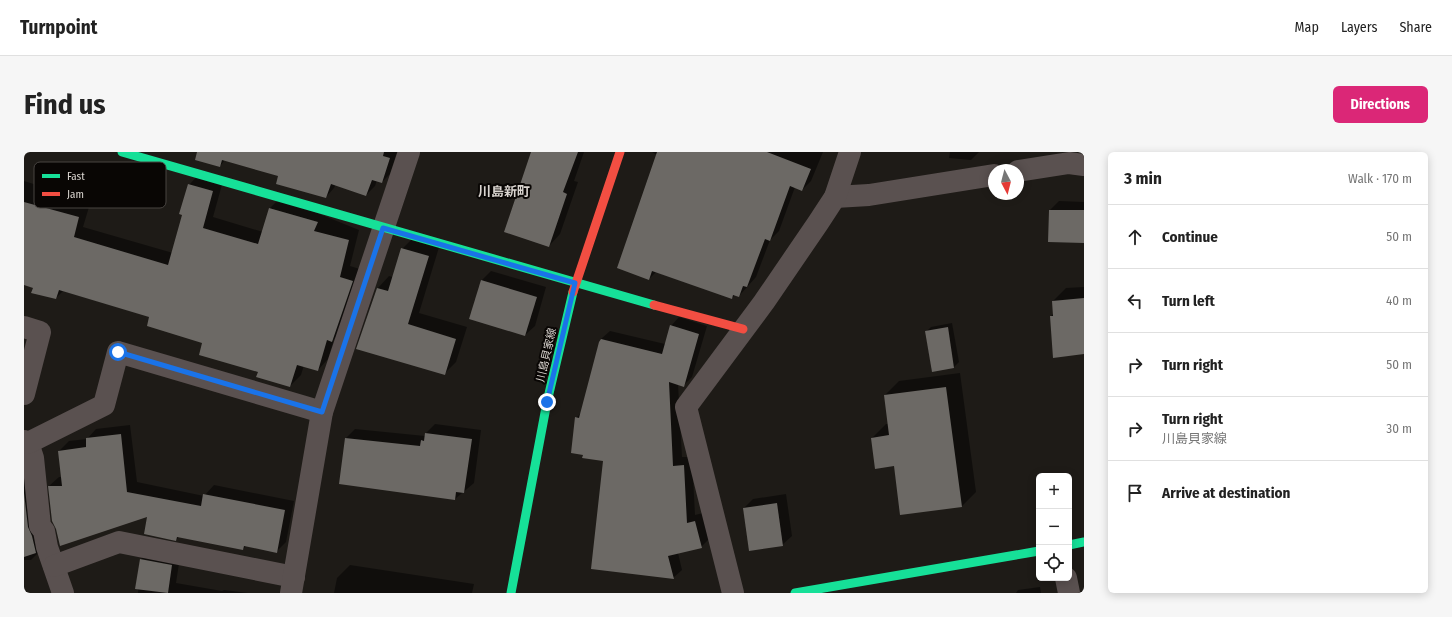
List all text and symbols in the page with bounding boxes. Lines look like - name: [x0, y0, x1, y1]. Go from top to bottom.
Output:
- text: Turnpoint: [20, 16, 97, 39]
- text: Map: [1295, 19, 1319, 36]
- text: Layers: [1341, 19, 1377, 36]
- text: Share: [1399, 19, 1432, 36]
- button: Directions: [1333, 86, 1428, 123]
- text: Find us: [24, 88, 106, 121]
- legend: [34, 162, 166, 208]
- north arrow: [988, 164, 1024, 200]
- text: 3 min: [1124, 168, 1162, 189]
- text: Fast: [67, 170, 85, 183]
- text: Walk · 170 m: [1348, 171, 1412, 186]
- district label: 川島新町: [478, 184, 530, 199]
- text: Jam: [67, 188, 84, 201]
- icon: ahead: [1124, 226, 1146, 248]
- text: Continue: [1162, 228, 1218, 246]
- text: 50 m: [1386, 229, 1412, 244]
- icon: left: [1124, 290, 1146, 312]
- text: Turn left: [1162, 292, 1215, 310]
- text: 40 m: [1386, 293, 1412, 308]
- street label: 川島貝家線: [534, 327, 559, 383]
- route start: [109, 343, 127, 361]
- icon: right: [1124, 354, 1146, 376]
- text: Turn right: [1162, 356, 1223, 374]
- text: 50 m: [1386, 357, 1412, 372]
- route end: [538, 393, 556, 411]
- text: Turn right: [1162, 410, 1223, 428]
- icon: right: [1124, 418, 1146, 440]
- text: 30 m: [1386, 421, 1412, 436]
- text: 川島貝家線: [1162, 431, 1227, 446]
- map controls: [1036, 473, 1072, 581]
- button: +: [1036, 473, 1072, 509]
- icon: arrive: [1124, 482, 1146, 504]
- text: Arrive at destination: [1162, 484, 1290, 502]
- button: −: [1036, 509, 1072, 545]
- button: locate: [1036, 545, 1072, 581]

